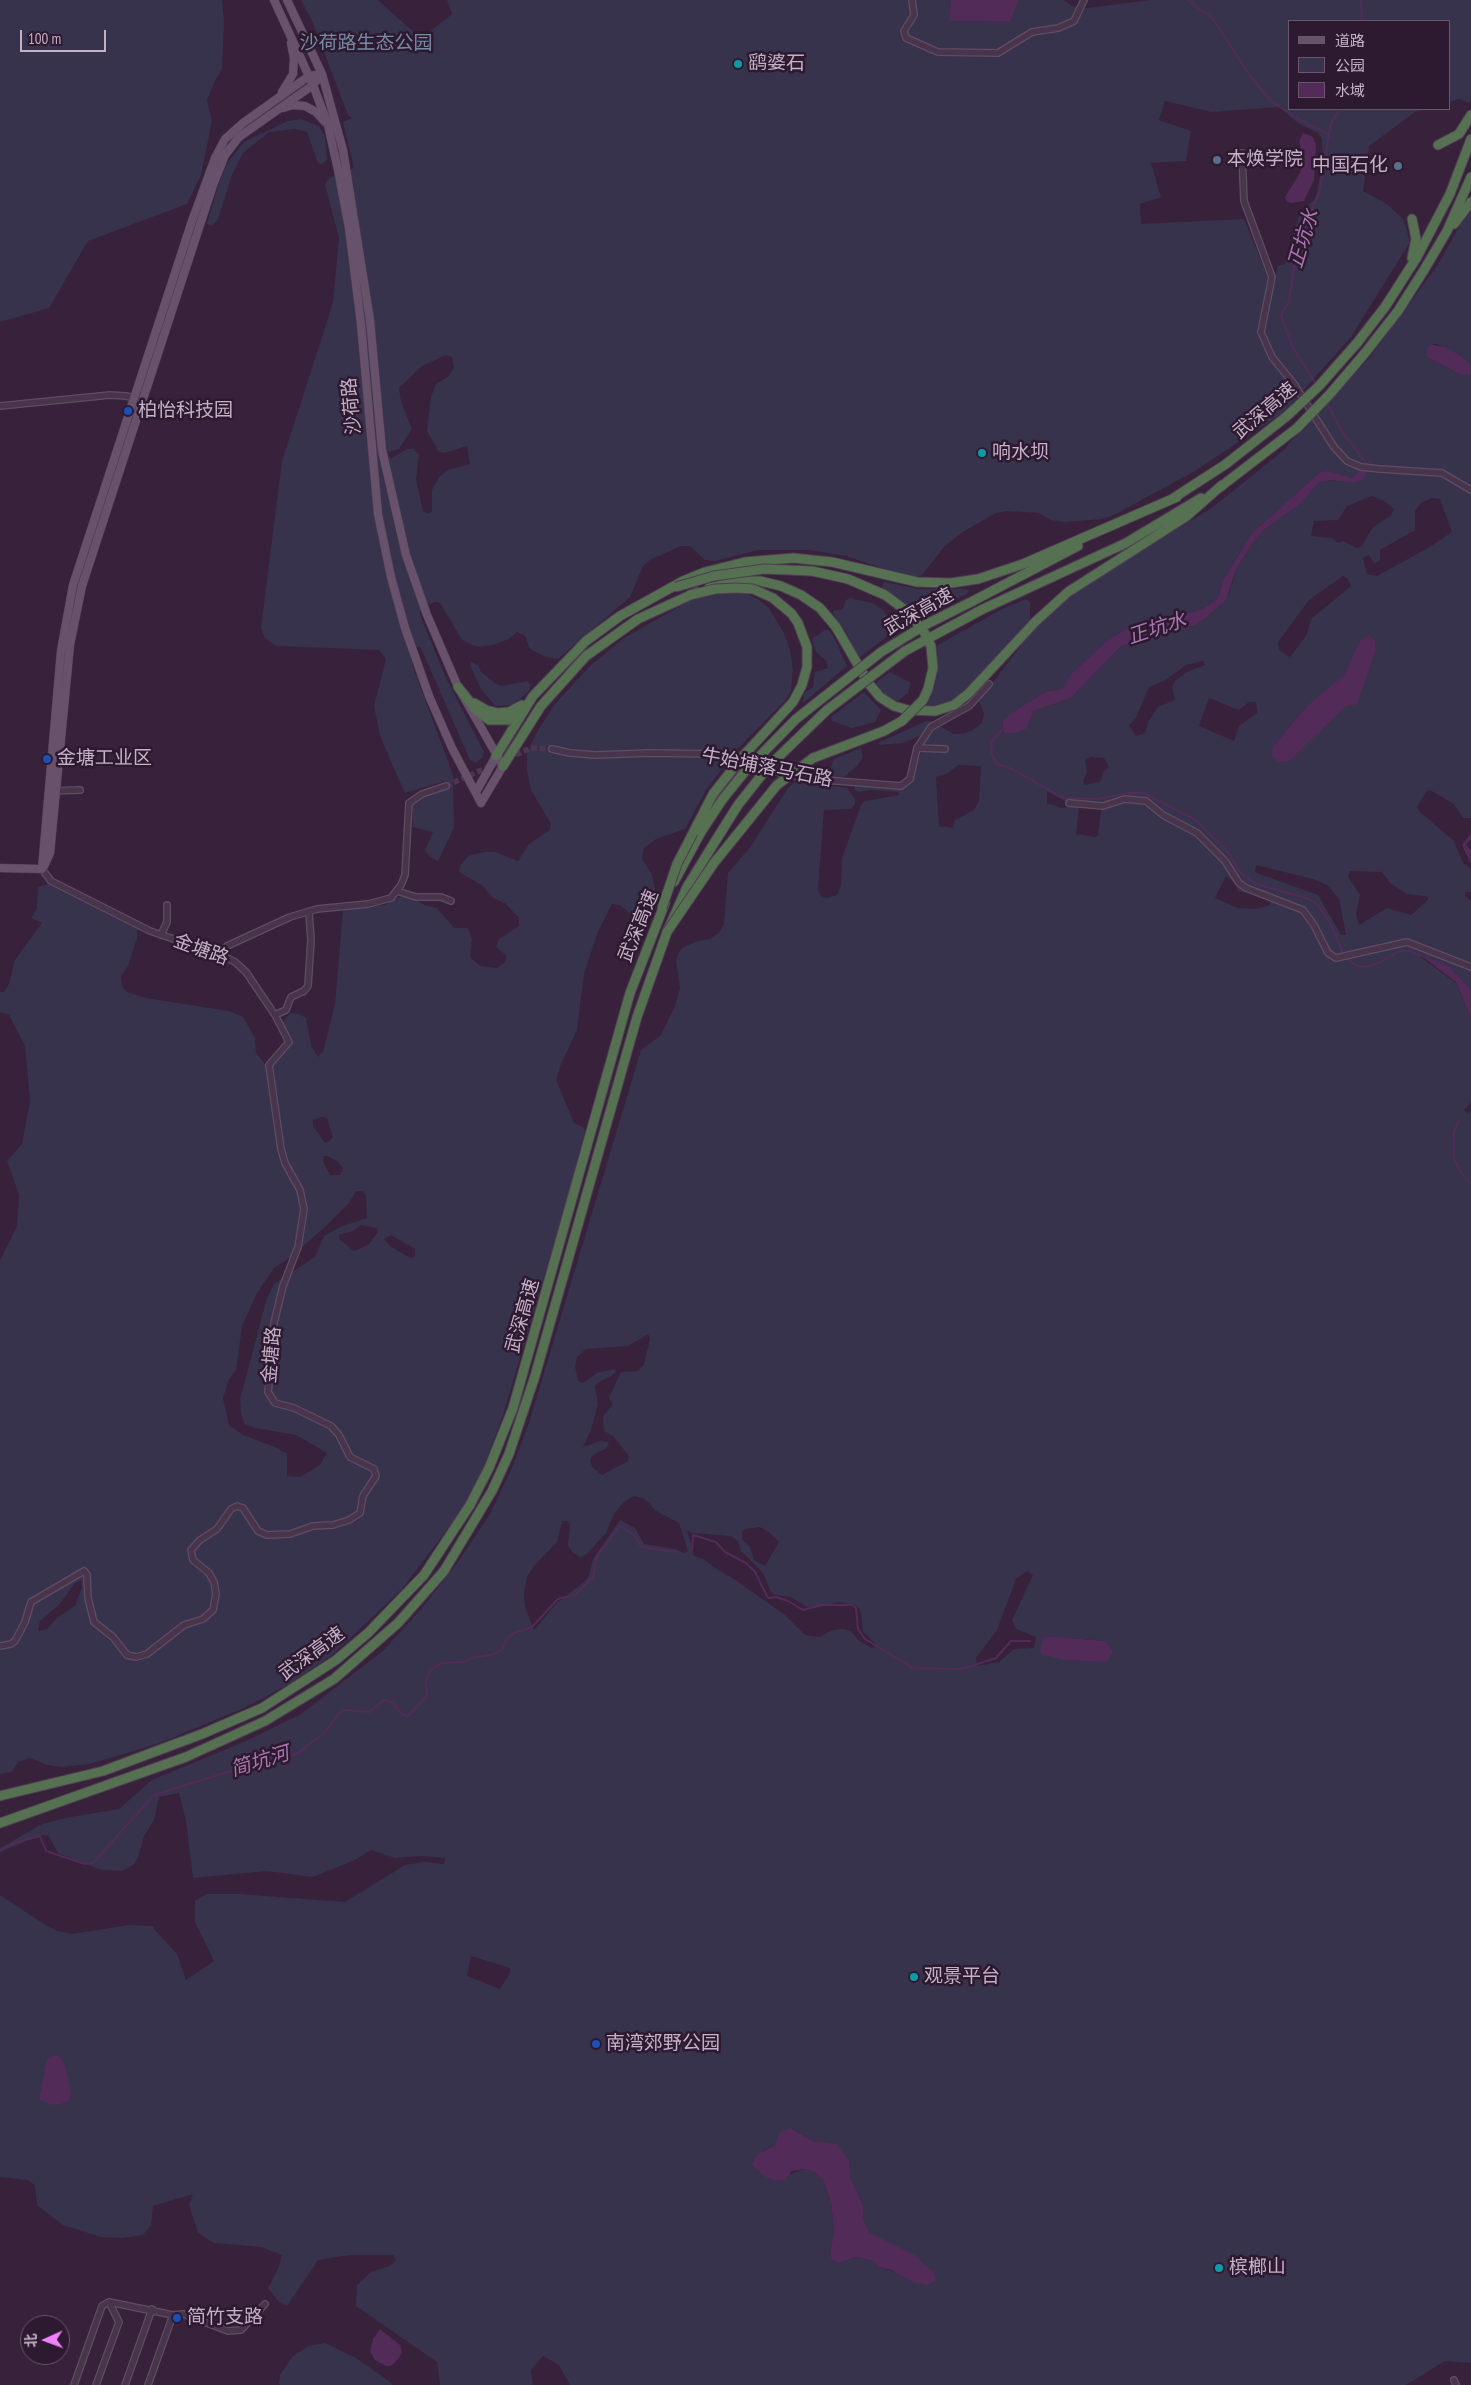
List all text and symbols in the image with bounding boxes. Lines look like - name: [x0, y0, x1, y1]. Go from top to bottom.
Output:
- scale bar: [22, 20, 109, 52]
- legend: [1288, 20, 1451, 110]
- text: 100 m: [28, 29, 61, 48]
- text: 道路: [1335, 31, 1365, 50]
- park label: 沙荷路生态公园: [300, 33, 432, 55]
- place label: 鹞婆石: [748, 53, 805, 75]
- text: 公园: [1335, 56, 1365, 75]
- marker: 鹞婆石: [732, 58, 744, 70]
- text: 水域: [1335, 81, 1365, 100]
- place label: 本焕学院: [1227, 149, 1303, 171]
- marker: 本焕学院: [1211, 154, 1223, 166]
- place label: 中国石化: [1312, 155, 1388, 177]
- marker: 中国石化: [1392, 160, 1404, 172]
- water label: 正坑水: [1284, 207, 1324, 271]
- street label: 沙荷路: [338, 377, 366, 435]
- street label: 武深高速: [1229, 378, 1301, 444]
- place label: 柏怡科技园: [138, 400, 233, 422]
- marker: 柏怡科技园: [122, 405, 134, 417]
- place label: 响水坝: [992, 442, 1049, 464]
- marker: 响水坝: [976, 447, 988, 459]
- street label: 武深高速: [880, 584, 958, 640]
- water label: 正坑水: [1125, 608, 1189, 650]
- street label: 牛始埔落马石路: [700, 744, 834, 792]
- place label: 金塘工业区: [57, 748, 152, 770]
- marker: 金塘工业区: [41, 753, 53, 765]
- street label: 武深高速: [614, 886, 664, 966]
- street label: 金塘路: [170, 930, 232, 970]
- street label: 武深高速: [502, 1276, 544, 1356]
- street label: 金塘路: [258, 1326, 286, 1384]
- street label: 武深高速: [275, 1622, 349, 1686]
- water label: 简坑河: [228, 1742, 292, 1782]
- place label: 观景平台: [924, 1966, 1000, 1988]
- marker: 观景平台: [908, 1971, 920, 1983]
- place label: 南湾郊野公园: [606, 2033, 720, 2055]
- marker: 南湾郊野公园: [590, 2038, 602, 2050]
- place label: 槟榔山: [1229, 2257, 1286, 2279]
- marker: 槟榔山: [1213, 2262, 1225, 2274]
- place label: 简竹支路: [187, 2307, 263, 2329]
- marker: 简竹支路: [171, 2312, 183, 2324]
- north arrow: [20, 2315, 70, 2365]
- text: 北: [22, 2333, 40, 2348]

